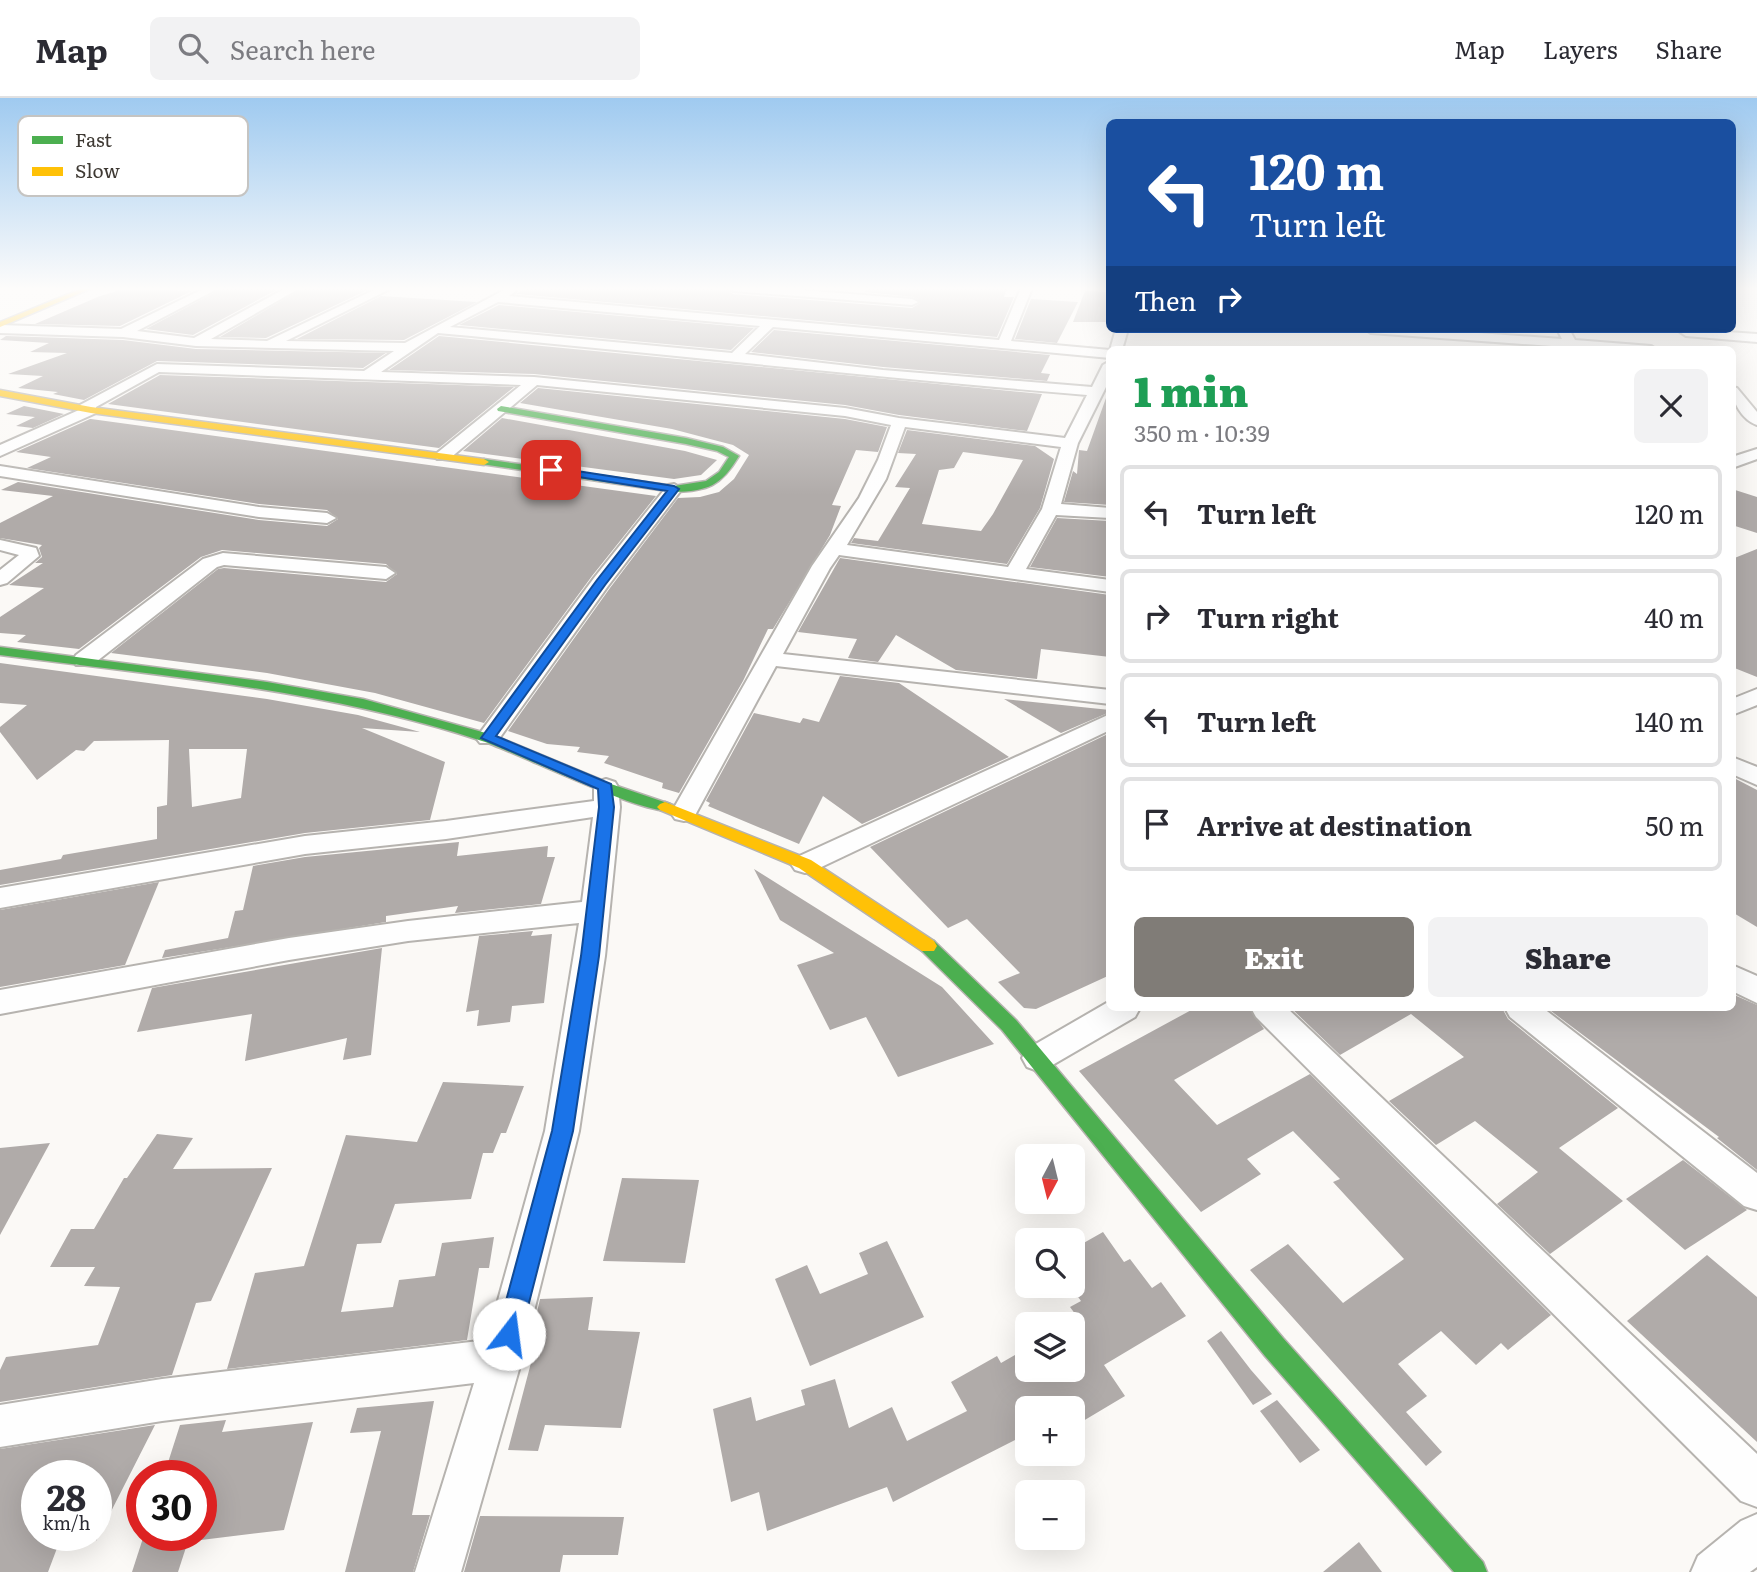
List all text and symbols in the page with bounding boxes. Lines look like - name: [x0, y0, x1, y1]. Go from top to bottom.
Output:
- search box: [150, 17, 640, 80]
- text: Map: [35, 24, 108, 73]
- icon: search: [174, 29, 212, 67]
- text: Search here: [230, 29, 376, 68]
- text: Map: [1454, 31, 1505, 66]
- text: Layers: [1543, 31, 1617, 66]
- text: Share: [1655, 31, 1722, 66]
- legend: [18, 116, 248, 196]
- text: Fast: [75, 125, 112, 153]
- text: 120 m: [1249, 132, 1384, 205]
- icon: left: [1134, 147, 1225, 238]
- text: Slow: [75, 156, 120, 184]
- text: Turn left: [1249, 199, 1386, 247]
- text: Then: [1134, 280, 1196, 319]
- icon: right: [1210, 280, 1248, 318]
- text: 1 min: [1134, 358, 1249, 420]
- button: close: [1634, 369, 1708, 443]
- text: 350 m · 10:39: [1134, 415, 1270, 449]
- pin: [521, 440, 581, 500]
- icon: arrive: [532, 451, 570, 489]
- icon: left: [1138, 493, 1176, 531]
- text: Turn left: [1197, 493, 1316, 532]
- text: 120 m: [1635, 493, 1704, 532]
- icon: right: [1138, 597, 1176, 635]
- text: Turn right: [1197, 597, 1339, 636]
- text: 40 m: [1644, 597, 1704, 636]
- icon: left: [1138, 701, 1176, 739]
- text: Turn left: [1197, 701, 1316, 740]
- text: 140 m: [1635, 701, 1704, 740]
- icon: arrive: [1138, 805, 1176, 843]
- text: Arrive at destination: [1197, 805, 1472, 844]
- text: 50 m: [1645, 805, 1704, 844]
- button: Exit: [1134, 917, 1414, 997]
- button: Share: [1428, 917, 1708, 997]
- north arrow: [1015, 1144, 1085, 1214]
- map controls: [1015, 1144, 1085, 1550]
- button: search: [1015, 1228, 1085, 1298]
- position arrow: [472, 1297, 546, 1371]
- button: layers: [1015, 1312, 1085, 1382]
- button: +: [1015, 1396, 1085, 1466]
- speed limit sign: 30: [126, 1460, 217, 1551]
- text: 28: [47, 1470, 86, 1522]
- button: −: [1015, 1480, 1085, 1550]
- text: km/h: [43, 1509, 90, 1536]

